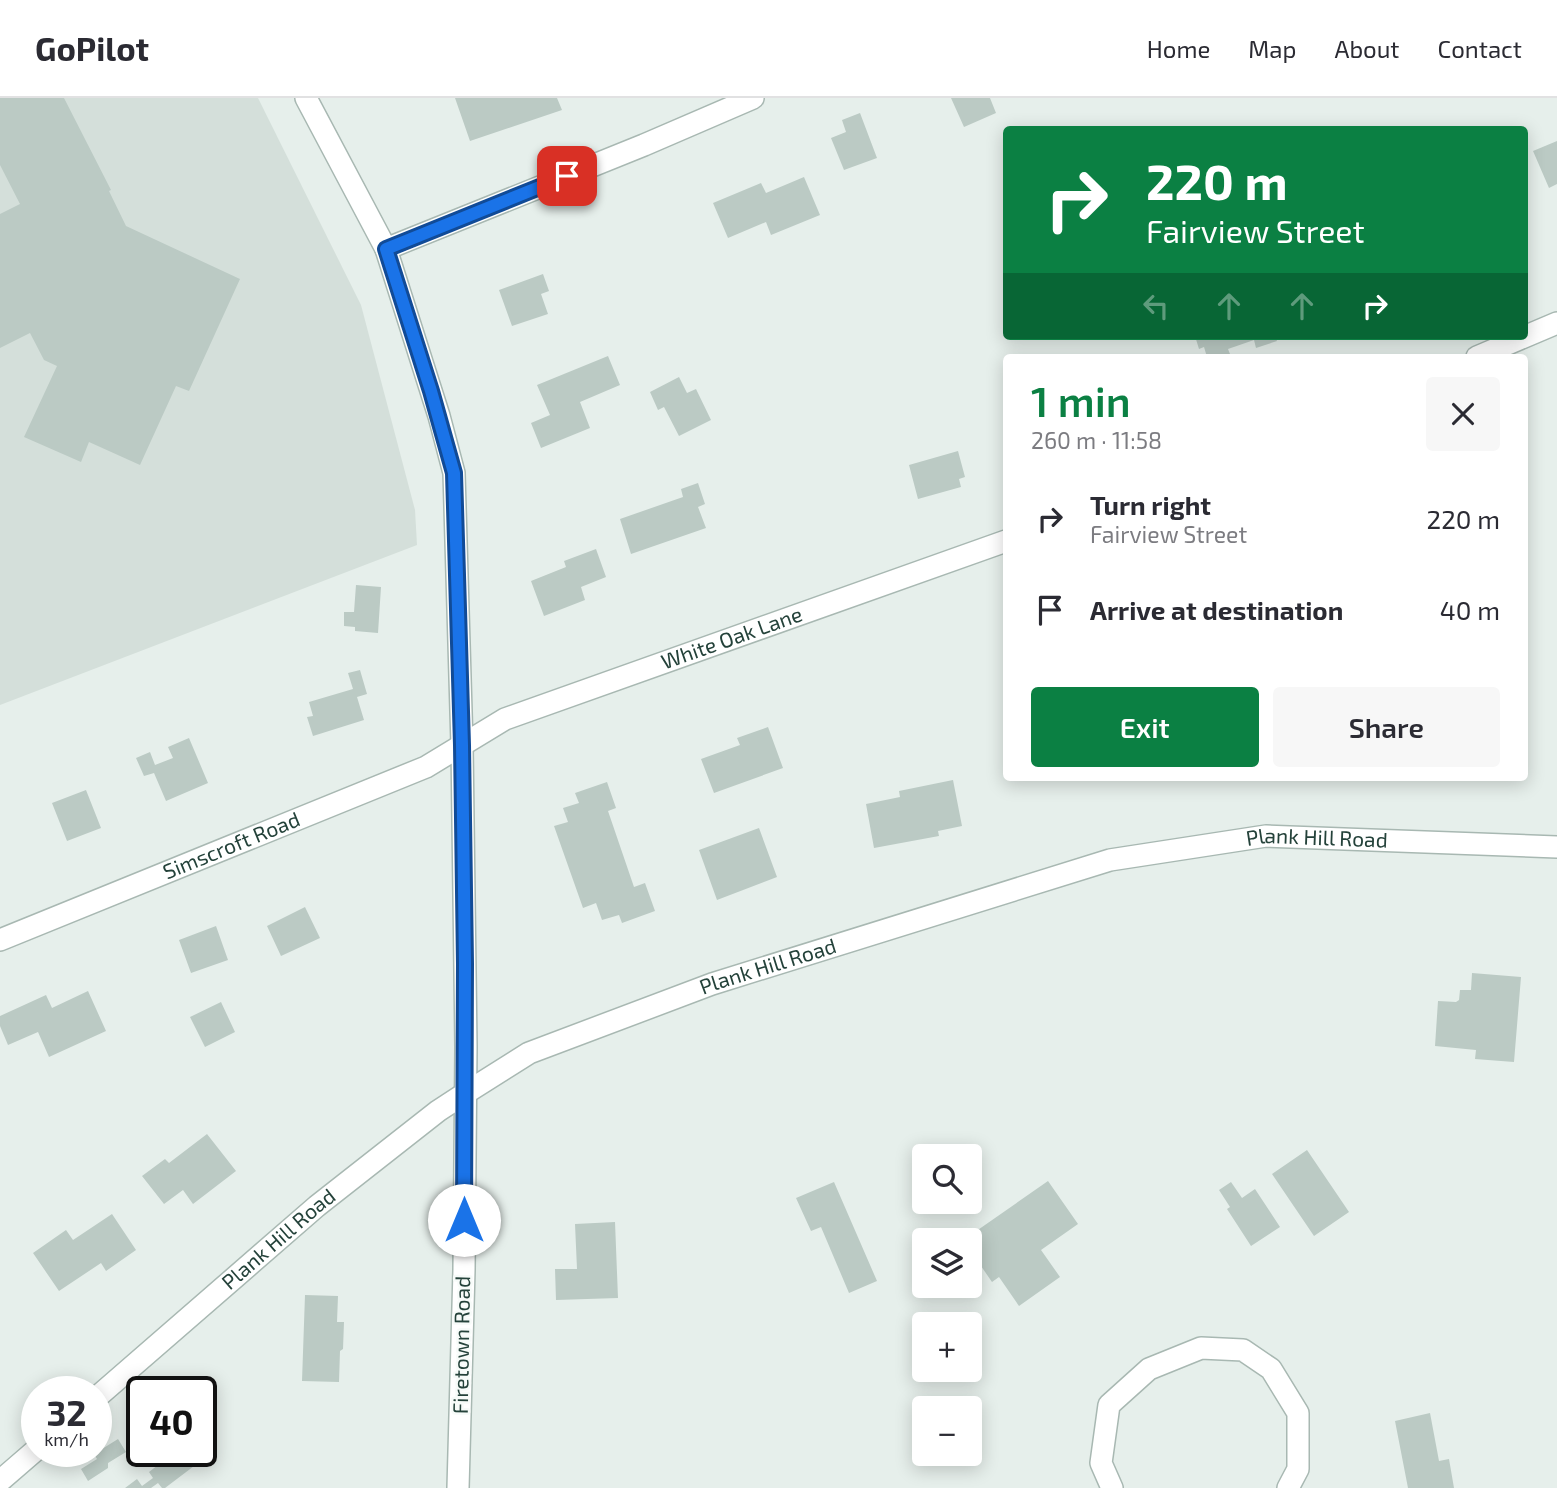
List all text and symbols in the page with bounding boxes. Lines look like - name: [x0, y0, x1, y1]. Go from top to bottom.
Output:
- text: GoPilot: [35, 28, 149, 68]
- text: Home: [1147, 34, 1210, 63]
- text: Map: [1248, 34, 1296, 63]
- text: About: [1334, 34, 1400, 63]
- text: Contact: [1438, 34, 1522, 63]
- pin: [537, 146, 597, 206]
- text: 220 m: [1146, 151, 1288, 210]
- icon: right: [1031, 154, 1122, 245]
- icon: arrive: [548, 157, 586, 195]
- text: Fairview Street: [1146, 211, 1365, 249]
- icon: left: [1137, 287, 1175, 325]
- icon: ahead: [1210, 287, 1248, 325]
- icon: ahead: [1283, 287, 1321, 325]
- icon: right: [1356, 287, 1394, 325]
- text: 1 min: [1031, 375, 1131, 425]
- button: close: [1426, 377, 1500, 451]
- text: 260 m · 11:58: [1031, 426, 1162, 454]
- text: Turn right: [1090, 489, 1211, 520]
- icon: right: [1031, 500, 1069, 538]
- text: 220 m: [1427, 503, 1500, 534]
- text: Fairview Street: [1090, 520, 1247, 548]
- icon: arrive: [1031, 591, 1069, 629]
- text: Arrive at destination: [1090, 594, 1343, 625]
- text: 40 m: [1440, 594, 1500, 625]
- street label: White Oak Lane: [658, 600, 805, 674]
- button: Exit: [1031, 687, 1259, 767]
- button: Share: [1273, 687, 1500, 767]
- street label: Simscroft Road: [159, 806, 303, 884]
- street label: Plank Hill Road: [1244, 822, 1388, 852]
- street label: Plank Hill Road: [696, 932, 839, 999]
- map controls: [912, 1144, 982, 1466]
- button: search: [912, 1144, 982, 1214]
- street label: Plank Hill Road: [216, 1183, 340, 1294]
- position arrow: [427, 1183, 501, 1257]
- button: layers: [912, 1228, 982, 1298]
- street label: Firetown Road: [447, 1276, 474, 1414]
- button: +: [912, 1312, 982, 1382]
- speed limit sign: 40: [126, 1376, 217, 1467]
- text: 32: [46, 1391, 87, 1433]
- button: −: [912, 1396, 982, 1466]
- text: km/h: [44, 1428, 89, 1450]

